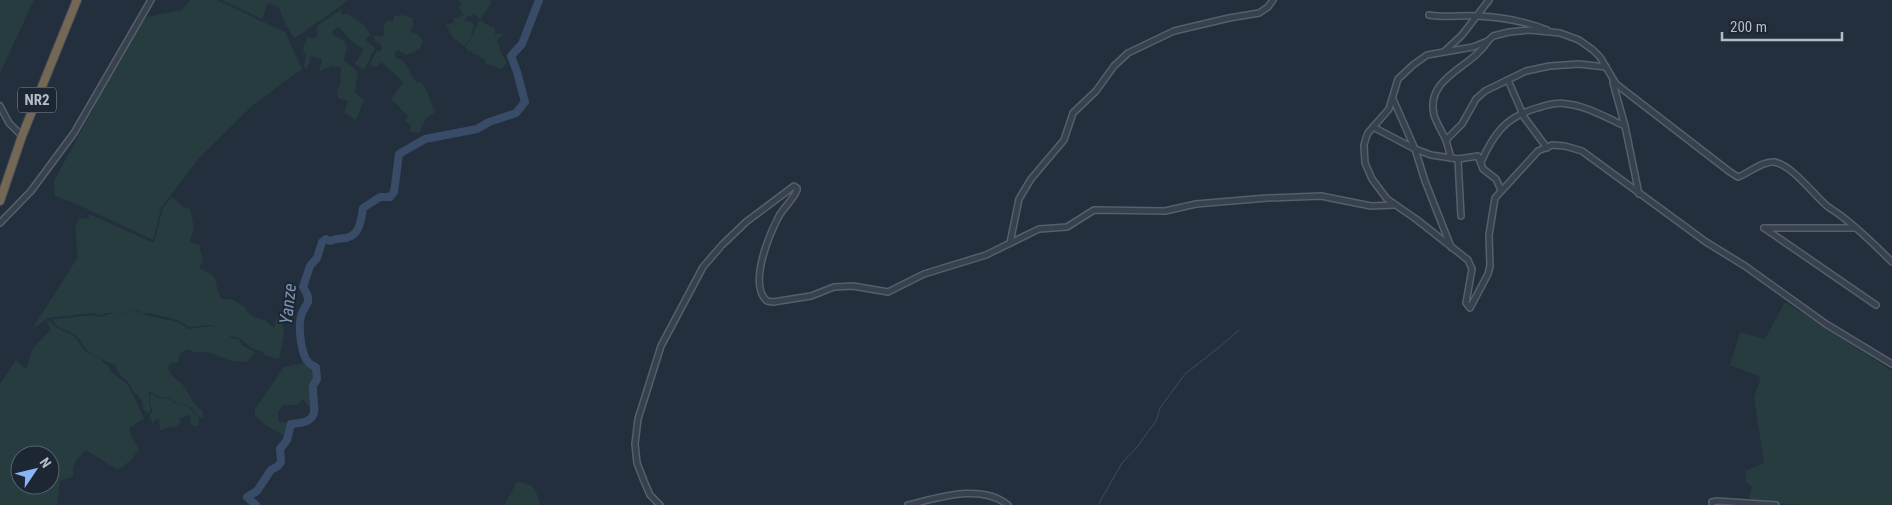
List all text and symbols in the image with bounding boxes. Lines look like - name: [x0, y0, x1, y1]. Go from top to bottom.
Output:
- scale bar: [1722, 10, 1842, 42]
- text: 200 m: [1730, 18, 1767, 36]
- road number: NR2: [18, 88, 56, 112]
- water label: Yanze: [275, 282, 300, 325]
- north arrow: [10, 445, 60, 495]
- text: N: [37, 454, 55, 471]

